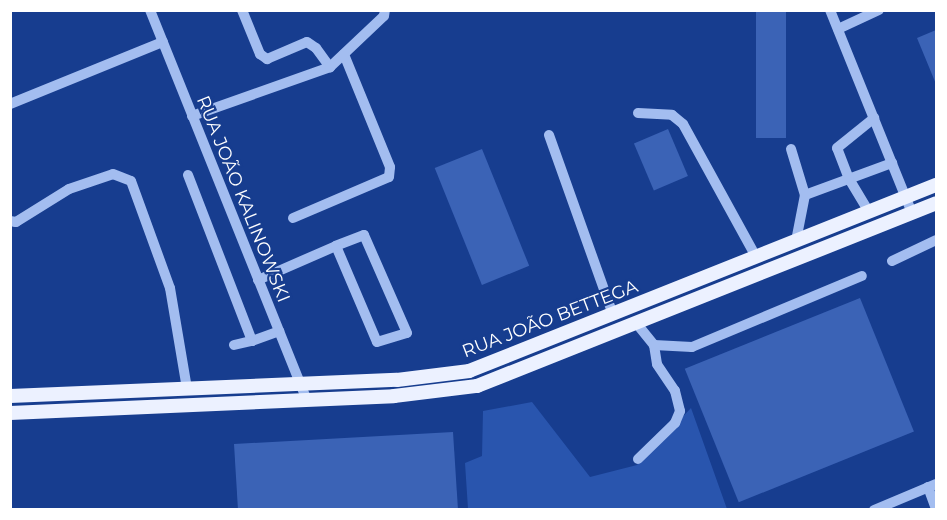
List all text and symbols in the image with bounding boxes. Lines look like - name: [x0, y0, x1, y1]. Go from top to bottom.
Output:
- street label: RUA JOÃO KALINOWSKI: [192, 93, 294, 305]
- street label: RUA JOÃO BETTEGA: [459, 276, 641, 362]

